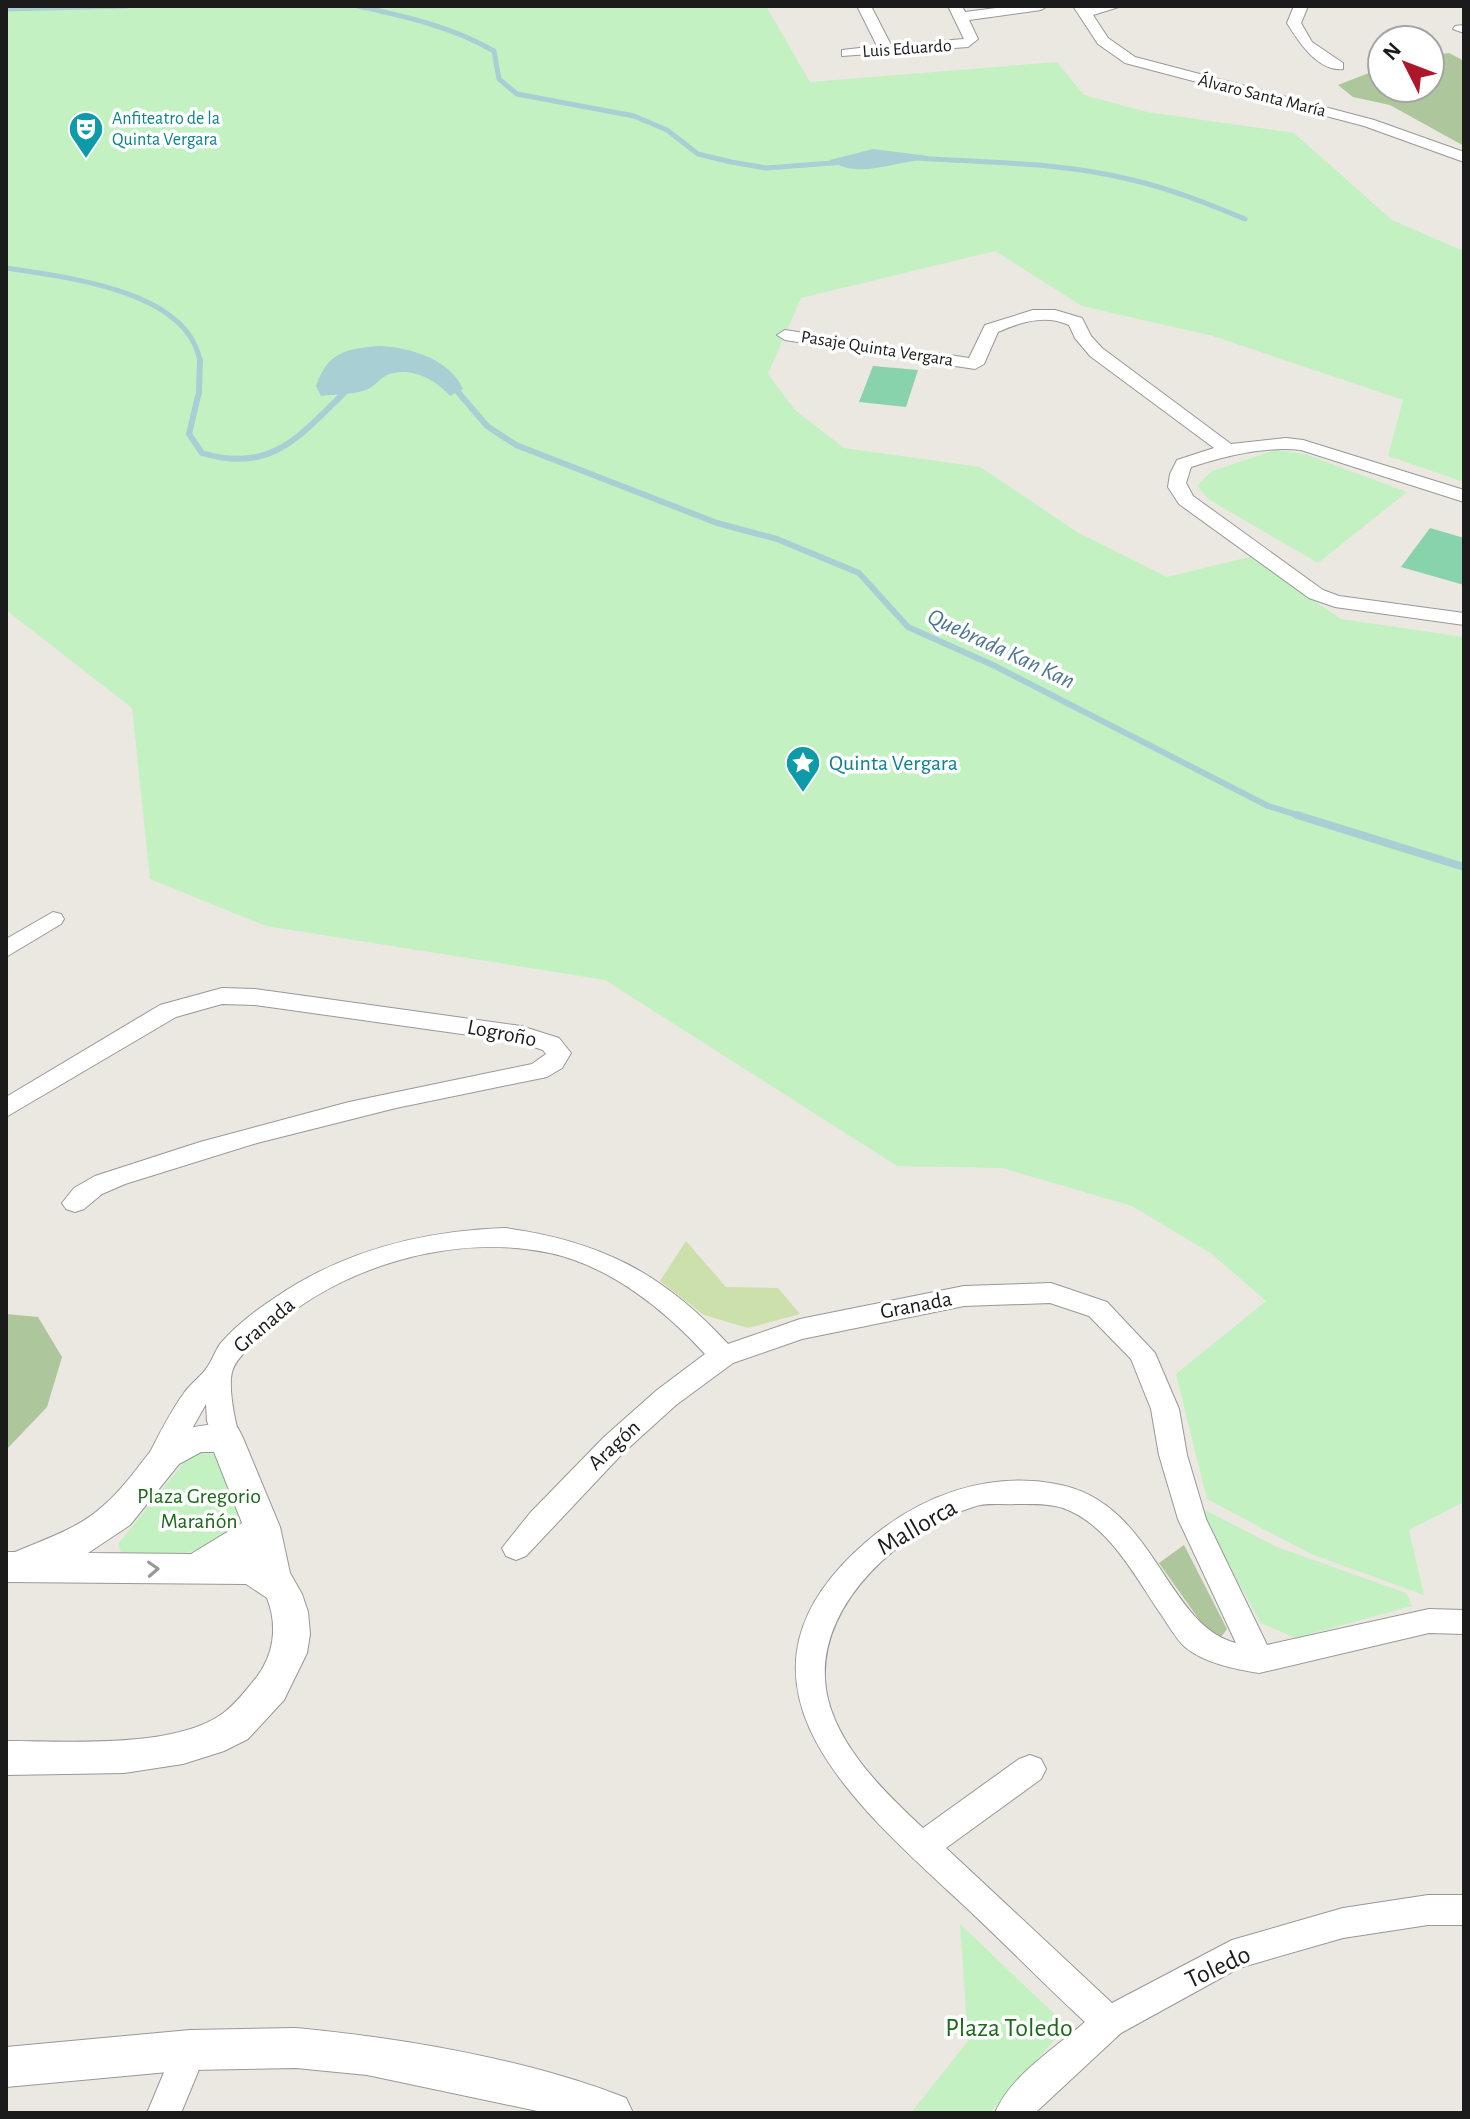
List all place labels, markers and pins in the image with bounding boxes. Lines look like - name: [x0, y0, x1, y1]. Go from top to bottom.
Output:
- theatre icon: Anfiteatro de la Quinta Vergara: [67, 110, 105, 160]
- place label: Anfiteatro de la Quinta Vergara: [112, 110, 220, 149]
- place icon: Quinta Vergara: [784, 744, 822, 794]
- place label: Quinta Vergara: [829, 752, 958, 774]

